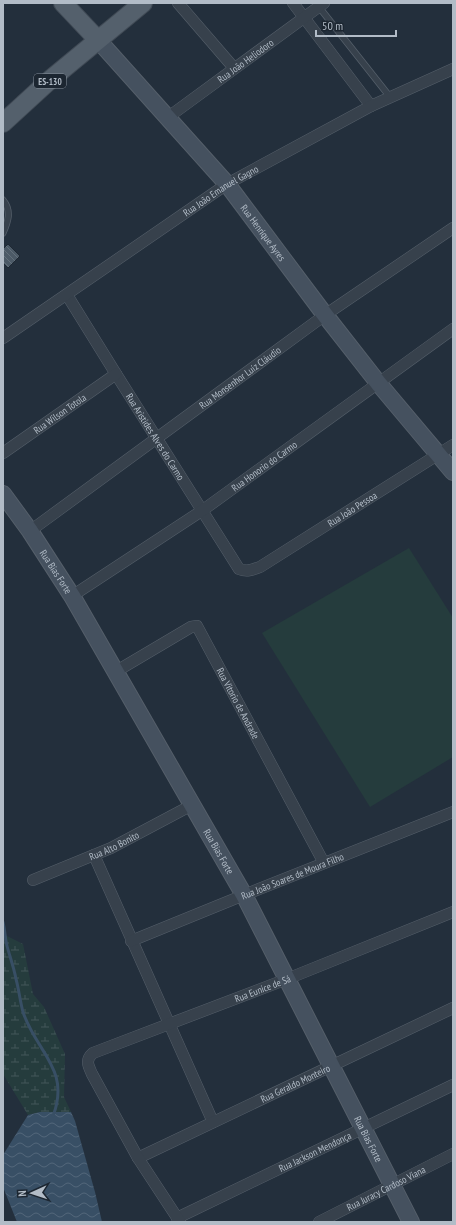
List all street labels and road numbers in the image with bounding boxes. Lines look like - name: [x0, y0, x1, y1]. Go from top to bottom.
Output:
- street label: Rua João Heliodoro: [215, 36, 276, 86]
- road number: ES-130: [34, 74, 66, 88]
- street label: Rua João Emanuel Gagno: [180, 162, 260, 219]
- street label: Rua Henrique Ayres: [238, 202, 289, 264]
- street label: Rua Monsenhor Luiz Cláudio: [196, 343, 283, 412]
- street label: Rua Wilson Totola: [31, 391, 88, 436]
- street label: Rua Aristides Alves do Carmo: [123, 391, 188, 482]
- street label: Rua Honorio do Carmo: [229, 438, 299, 494]
- street label: Rua João Pessoa: [325, 488, 379, 529]
- street label: Rua Bias Forte: [37, 547, 75, 596]
- street label: Rua Vitorio de Andrade: [214, 665, 263, 741]
- street label: Rua Bias Forte: [201, 827, 237, 876]
- street label: Rua Alto Bonito: [87, 828, 141, 863]
- street label: Rua João Soares de Moura Filho: [239, 850, 346, 902]
- street label: Rua Eunice de Sá: [233, 972, 292, 1005]
- street label: Rua Geraldo Monteiro: [258, 1061, 332, 1105]
- street label: Rua Bias Forte: [351, 1114, 386, 1164]
- street label: Rua Jackson Mendonça: [276, 1129, 353, 1175]
- street label: Rua Juracy Cardoso Viana: [344, 1163, 427, 1213]

